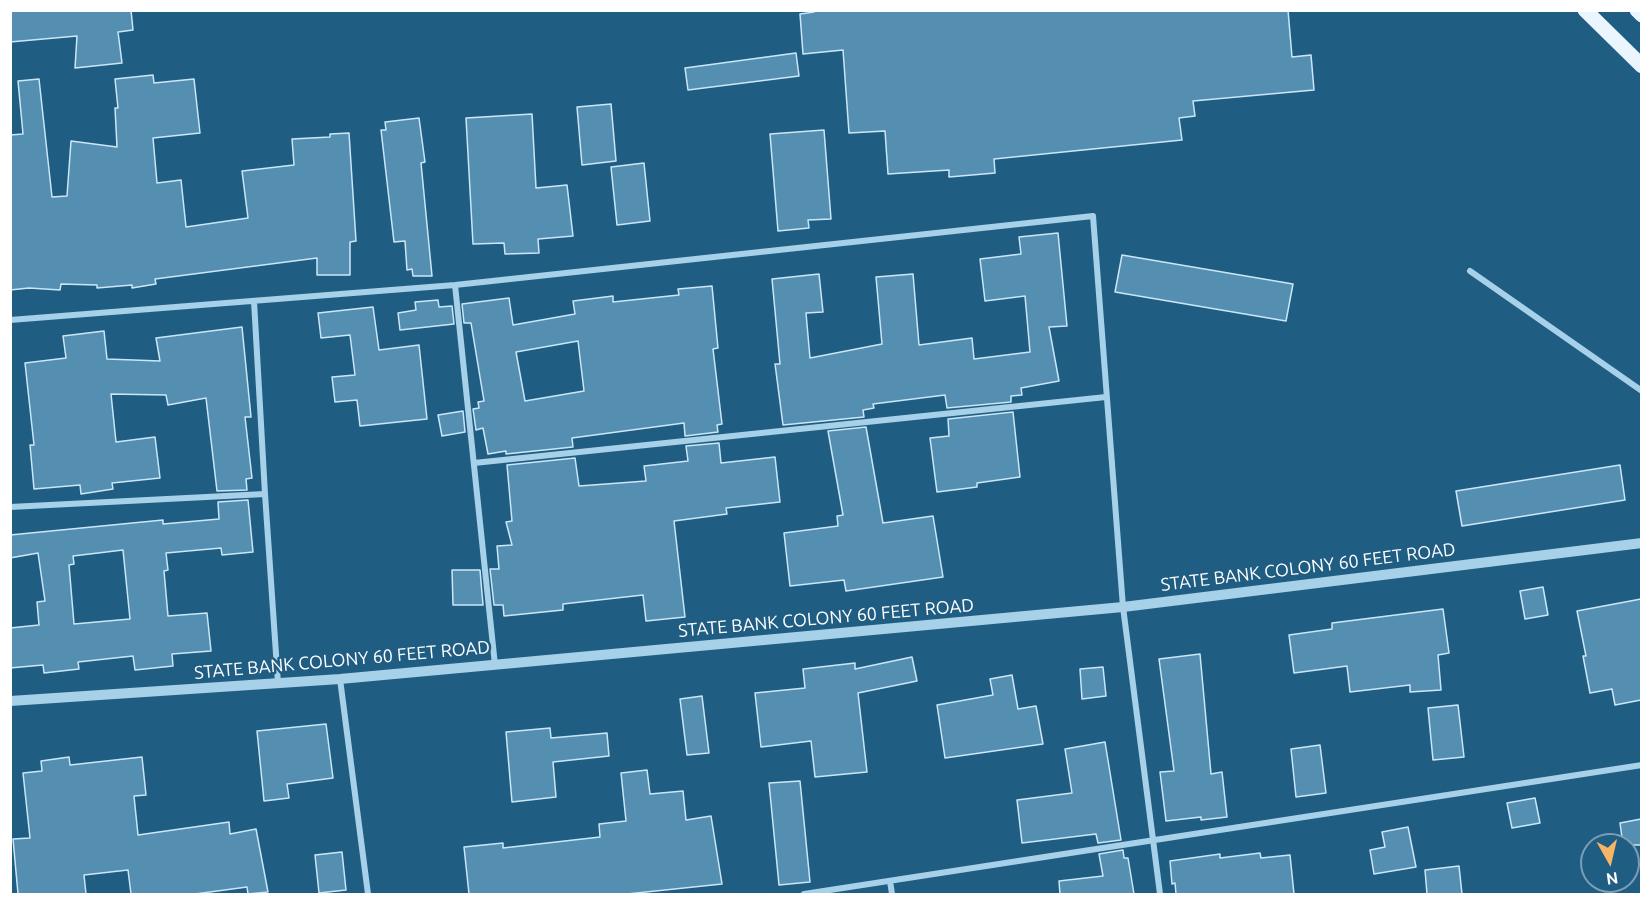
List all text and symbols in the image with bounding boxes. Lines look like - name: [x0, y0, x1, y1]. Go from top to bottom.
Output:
- street label: STATE BANK COLONY 60 FEET ROAD: [1159, 538, 1457, 596]
- street label: STATE BANK COLONY 60 FEET ROAD: [677, 594, 975, 642]
- street label: STATE BANK COLONY 60 FEET ROAD: [193, 636, 491, 684]
- north arrow: [1580, 833, 1640, 893]
- text: N: [1605, 869, 1619, 889]

